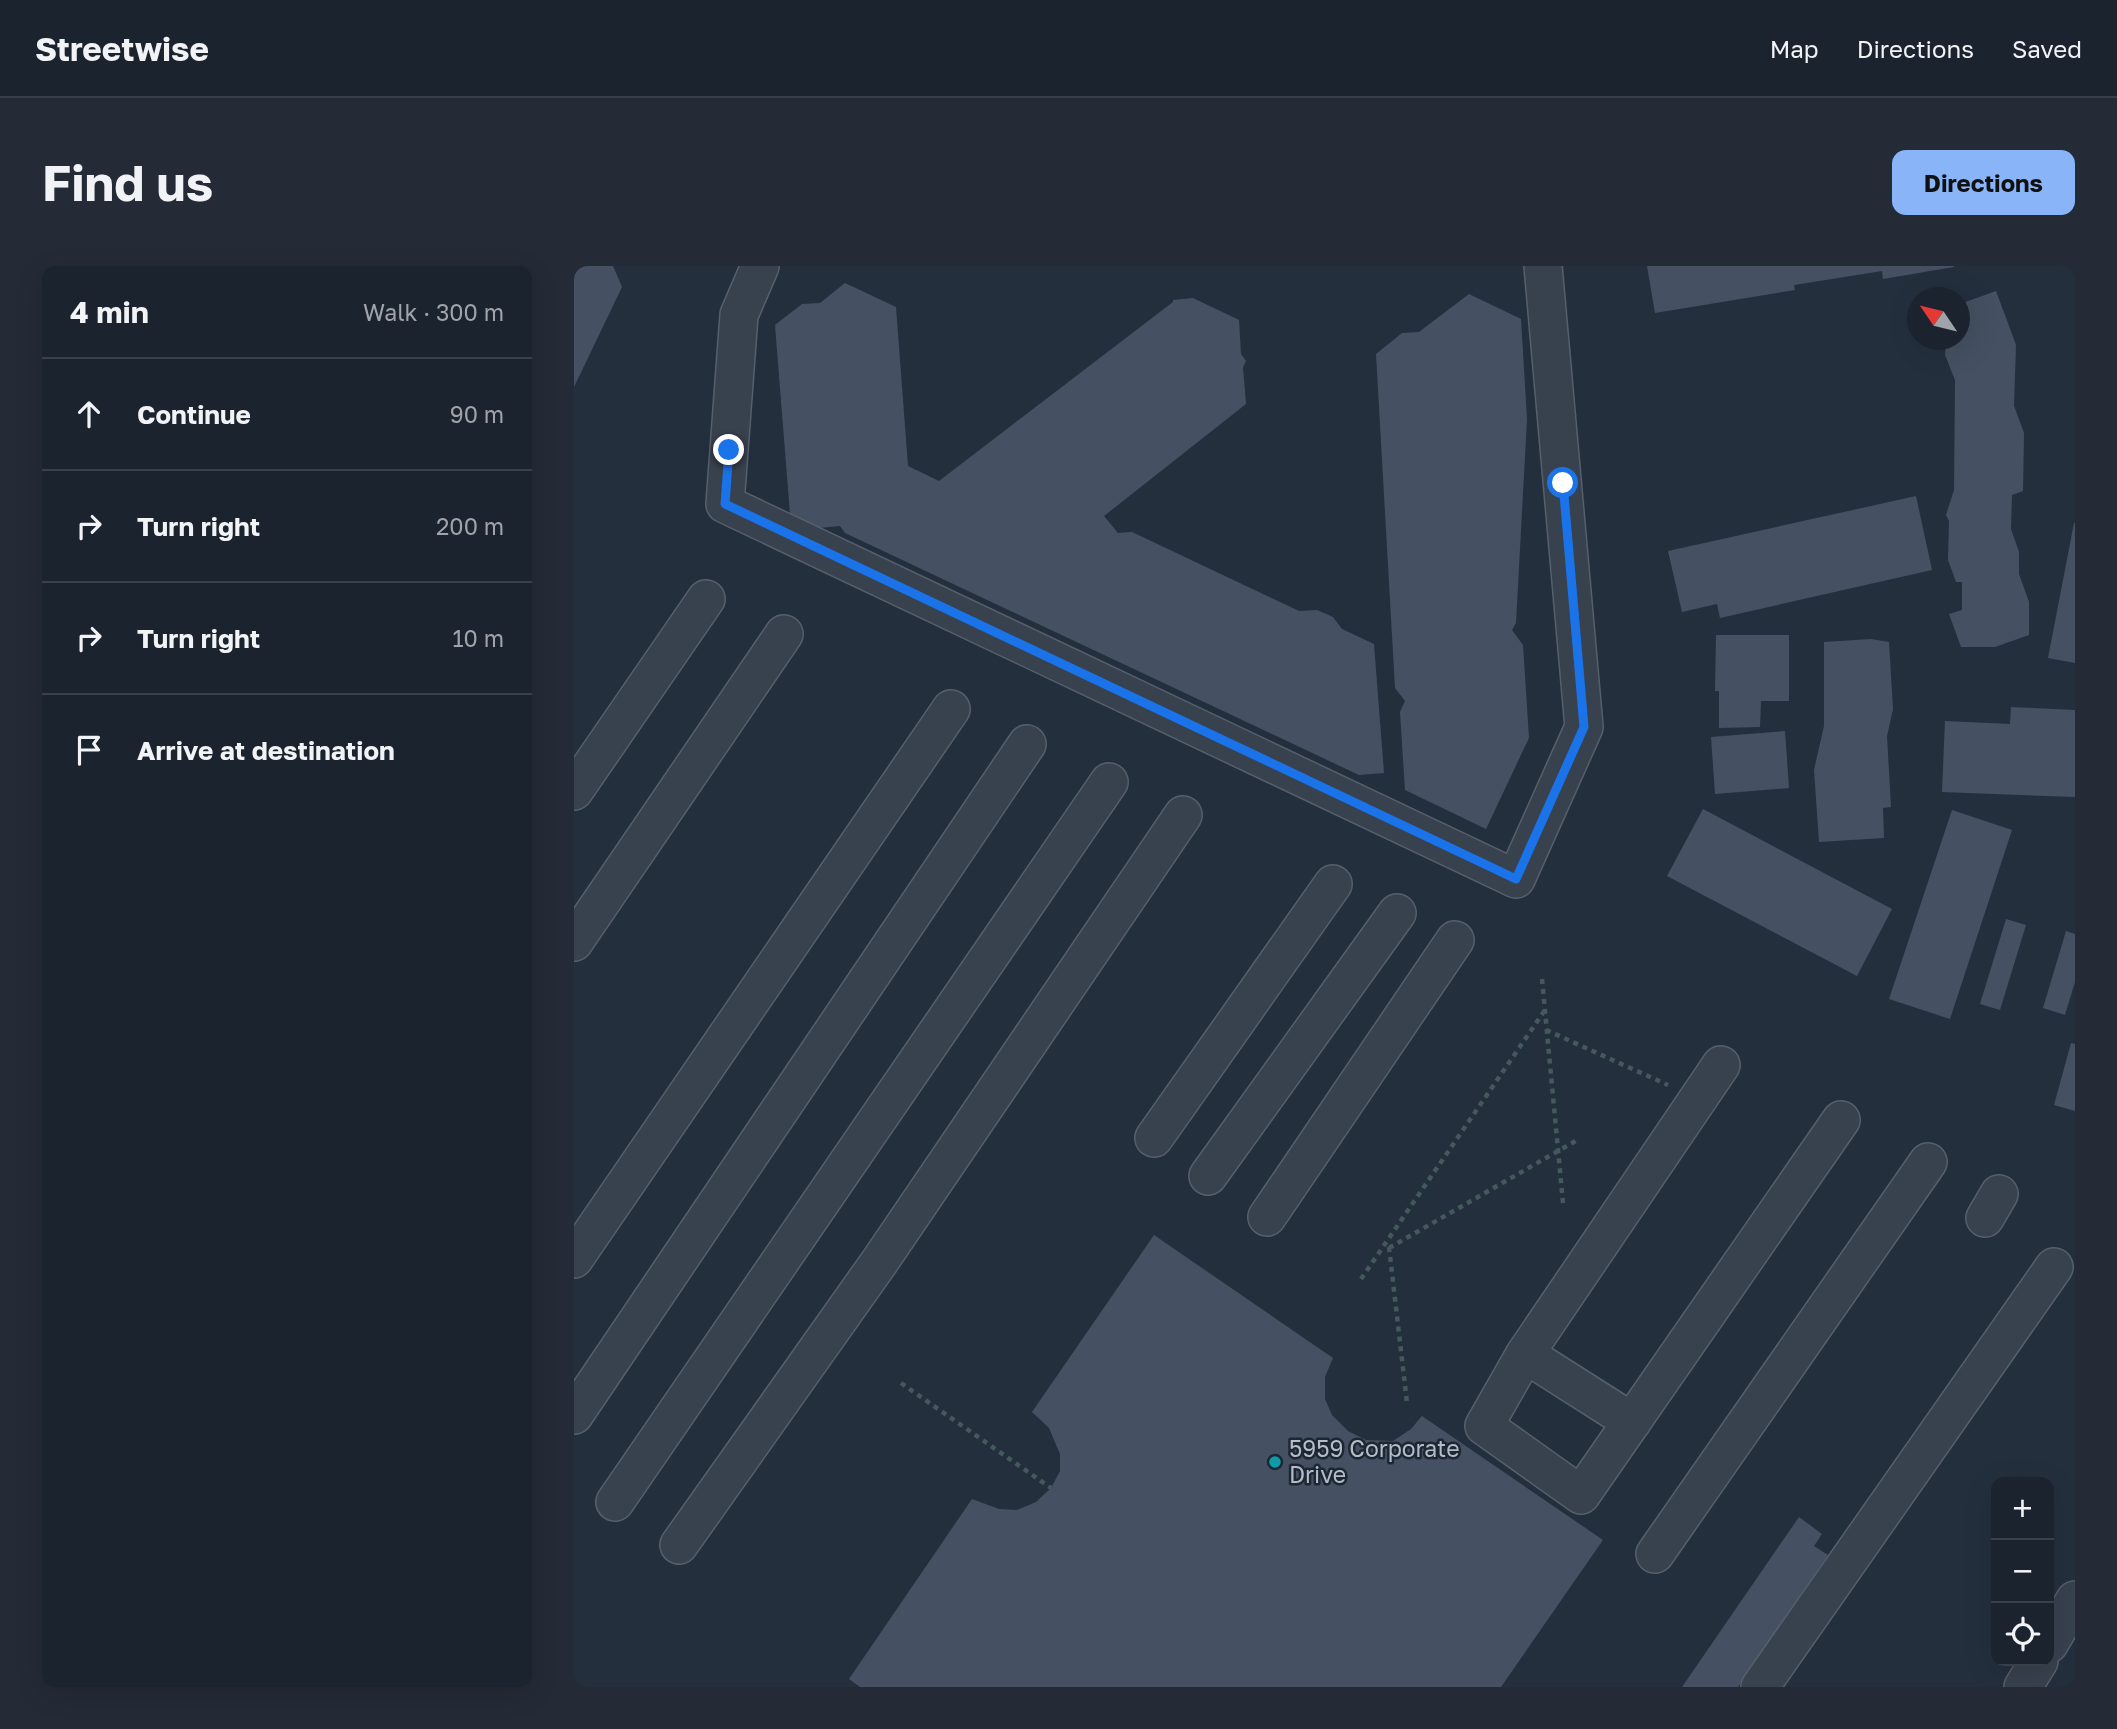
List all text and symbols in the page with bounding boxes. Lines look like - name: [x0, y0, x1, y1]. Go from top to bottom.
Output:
- text: Streetwise: [35, 29, 209, 68]
- text: Map: [1770, 34, 1819, 63]
- text: Directions: [1857, 34, 1974, 63]
- text: Saved: [2012, 34, 2082, 63]
- button: Directions: [1892, 150, 2075, 215]
- text: Find us: [42, 153, 213, 212]
- north arrow: [1907, 287, 1970, 350]
- text: 4 min: [70, 294, 149, 330]
- text: Walk · 300 m: [363, 298, 504, 326]
- icon: ahead: [70, 395, 108, 433]
- text: Continue: [137, 399, 251, 430]
- text: 90 m: [450, 400, 504, 428]
- route end: [713, 434, 744, 465]
- route start: [1547, 467, 1578, 498]
- icon: right: [70, 507, 108, 545]
- text: Turn right: [137, 511, 260, 542]
- text: 200 m: [436, 512, 504, 540]
- icon: right: [70, 619, 108, 657]
- text: Turn right: [137, 623, 260, 654]
- text: 10 m: [452, 624, 504, 652]
- icon: arrive: [70, 731, 108, 769]
- text: Arrive at destination: [137, 735, 395, 766]
- place label: 5959 Corporate Drive: [1289, 1434, 1460, 1488]
- marker: 5959 Corporate Drive: [1267, 1454, 1283, 1470]
- map controls: [1991, 1477, 2054, 1666]
- button: +: [1991, 1477, 2054, 1540]
- button: −: [1991, 1540, 2054, 1603]
- button: locate: [1991, 1603, 2054, 1666]

